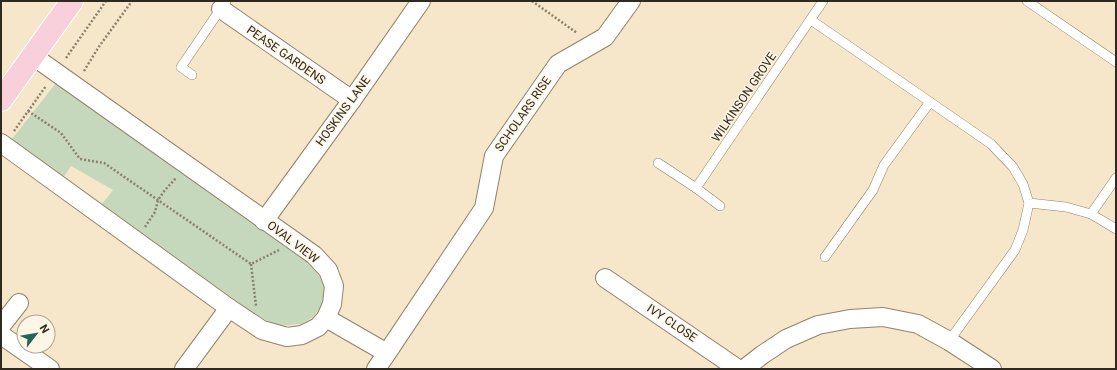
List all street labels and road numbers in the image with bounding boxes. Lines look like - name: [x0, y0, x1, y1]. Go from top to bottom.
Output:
- street label: PEASE GARDENS: [244, 23, 328, 87]
- street label: WILKINSON GROVE: [709, 49, 779, 144]
- street label: HOSKINS LANE: [313, 73, 373, 149]
- street label: SCHOLARS RISE: [492, 74, 554, 154]
- street label: OVAL VIEW: [264, 218, 322, 266]
- street label: IVY CLOSE: [644, 301, 700, 345]

